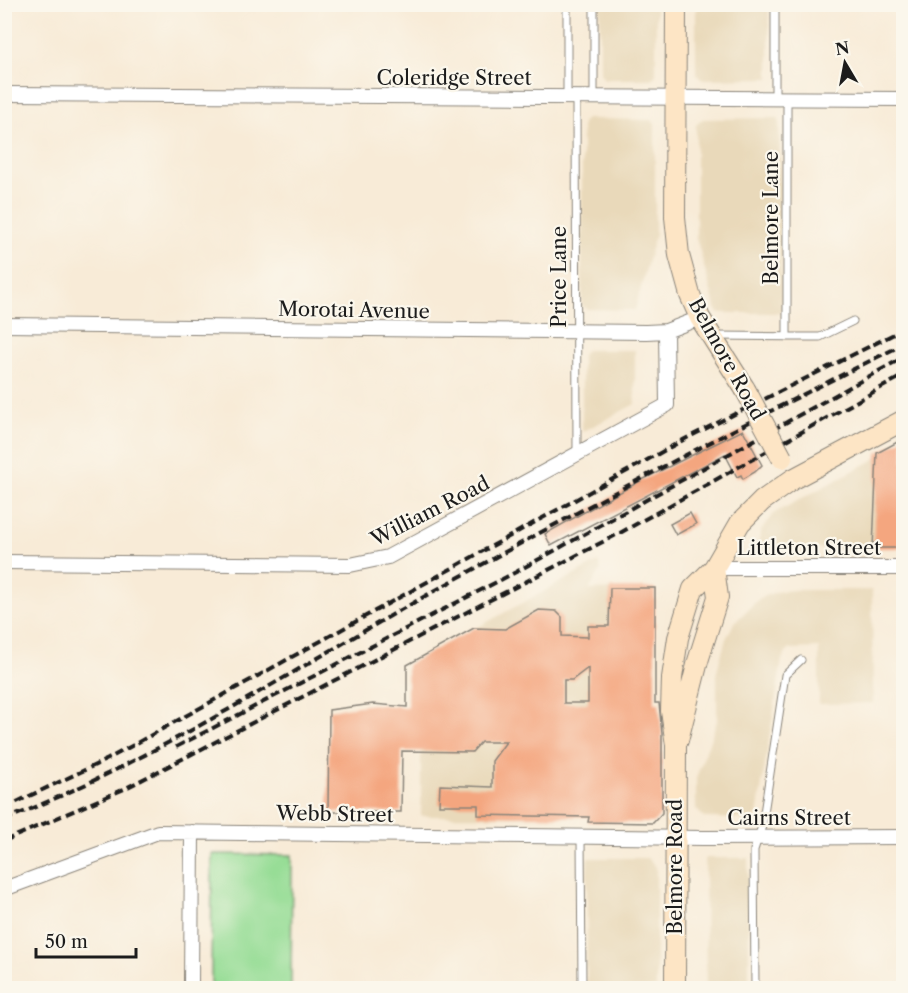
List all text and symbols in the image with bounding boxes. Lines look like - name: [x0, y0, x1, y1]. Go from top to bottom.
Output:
- north arrow: [815, 33, 875, 93]
- text: N: [834, 37, 851, 59]
- street label: Coleridge Street: [376, 66, 532, 90]
- street label: Belmore Lane: [759, 151, 783, 285]
- street label: Price Lane: [547, 226, 571, 328]
- street label: Belmore Road: [684, 294, 770, 424]
- street label: Morotai Avenue: [278, 297, 430, 323]
- street label: William Road: [366, 471, 493, 552]
- street label: Littleton Street: [737, 536, 881, 560]
- street label: Belmore Road: [663, 799, 687, 935]
- street label: Webb Street: [275, 801, 394, 827]
- street label: Cairns Street: [727, 806, 851, 830]
- scale bar: [36, 921, 136, 959]
- text: 50 m: [45, 931, 88, 953]

